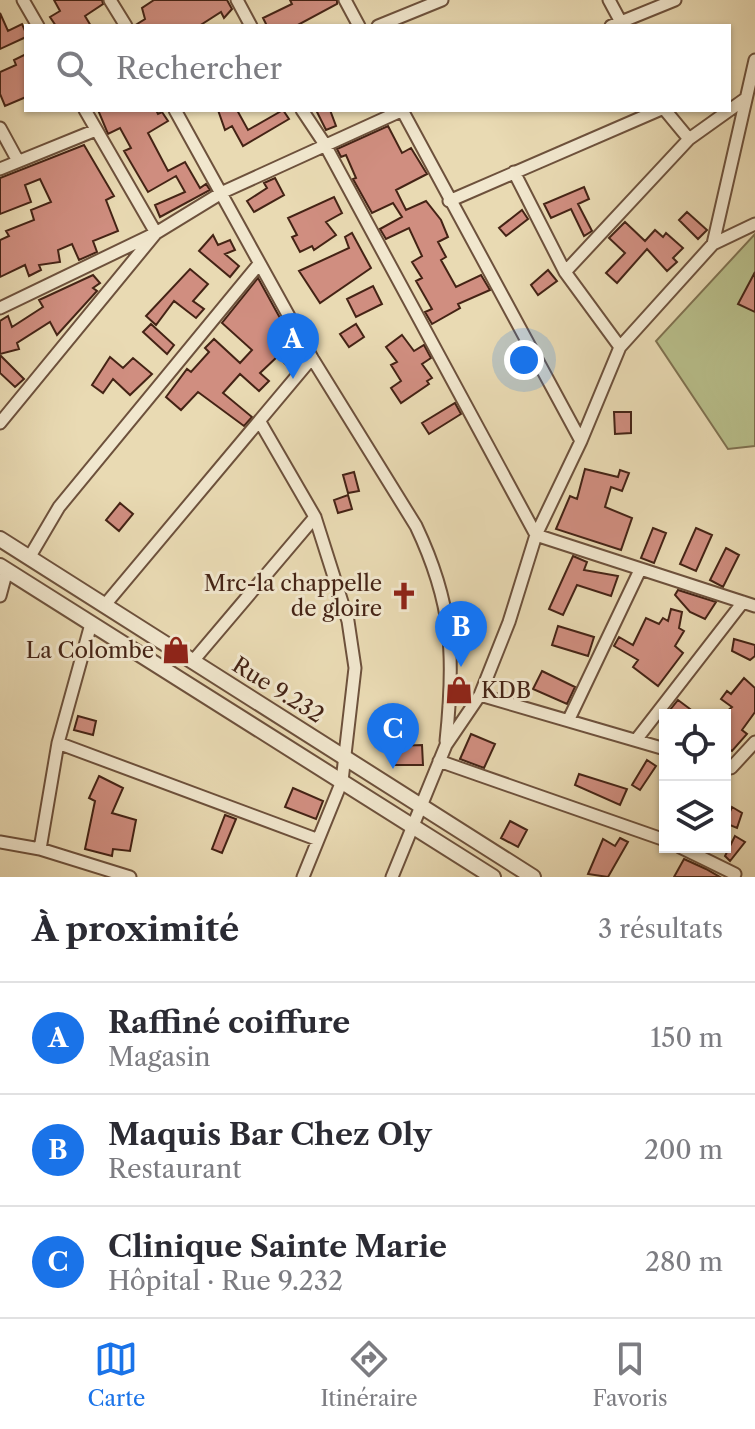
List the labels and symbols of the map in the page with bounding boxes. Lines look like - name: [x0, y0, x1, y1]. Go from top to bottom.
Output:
- pin: A: [267, 313, 319, 379]
- your location: [504, 340, 544, 380]
- place label: Mrc-la chappelle de gloire: [204, 570, 382, 622]
- church icon: Mrc-la chappelle de gloire: [389, 581, 419, 611]
- pin: B: [435, 601, 487, 667]
- shop icon: La Colombe: [161, 635, 191, 665]
- place label: La Colombe: [26, 637, 154, 664]
- street label: Rue 9.232: [227, 651, 329, 729]
- shop icon: KDB: [444, 675, 474, 705]
- place label: KDB: [481, 677, 531, 704]
- pin: C: [367, 703, 419, 769]

